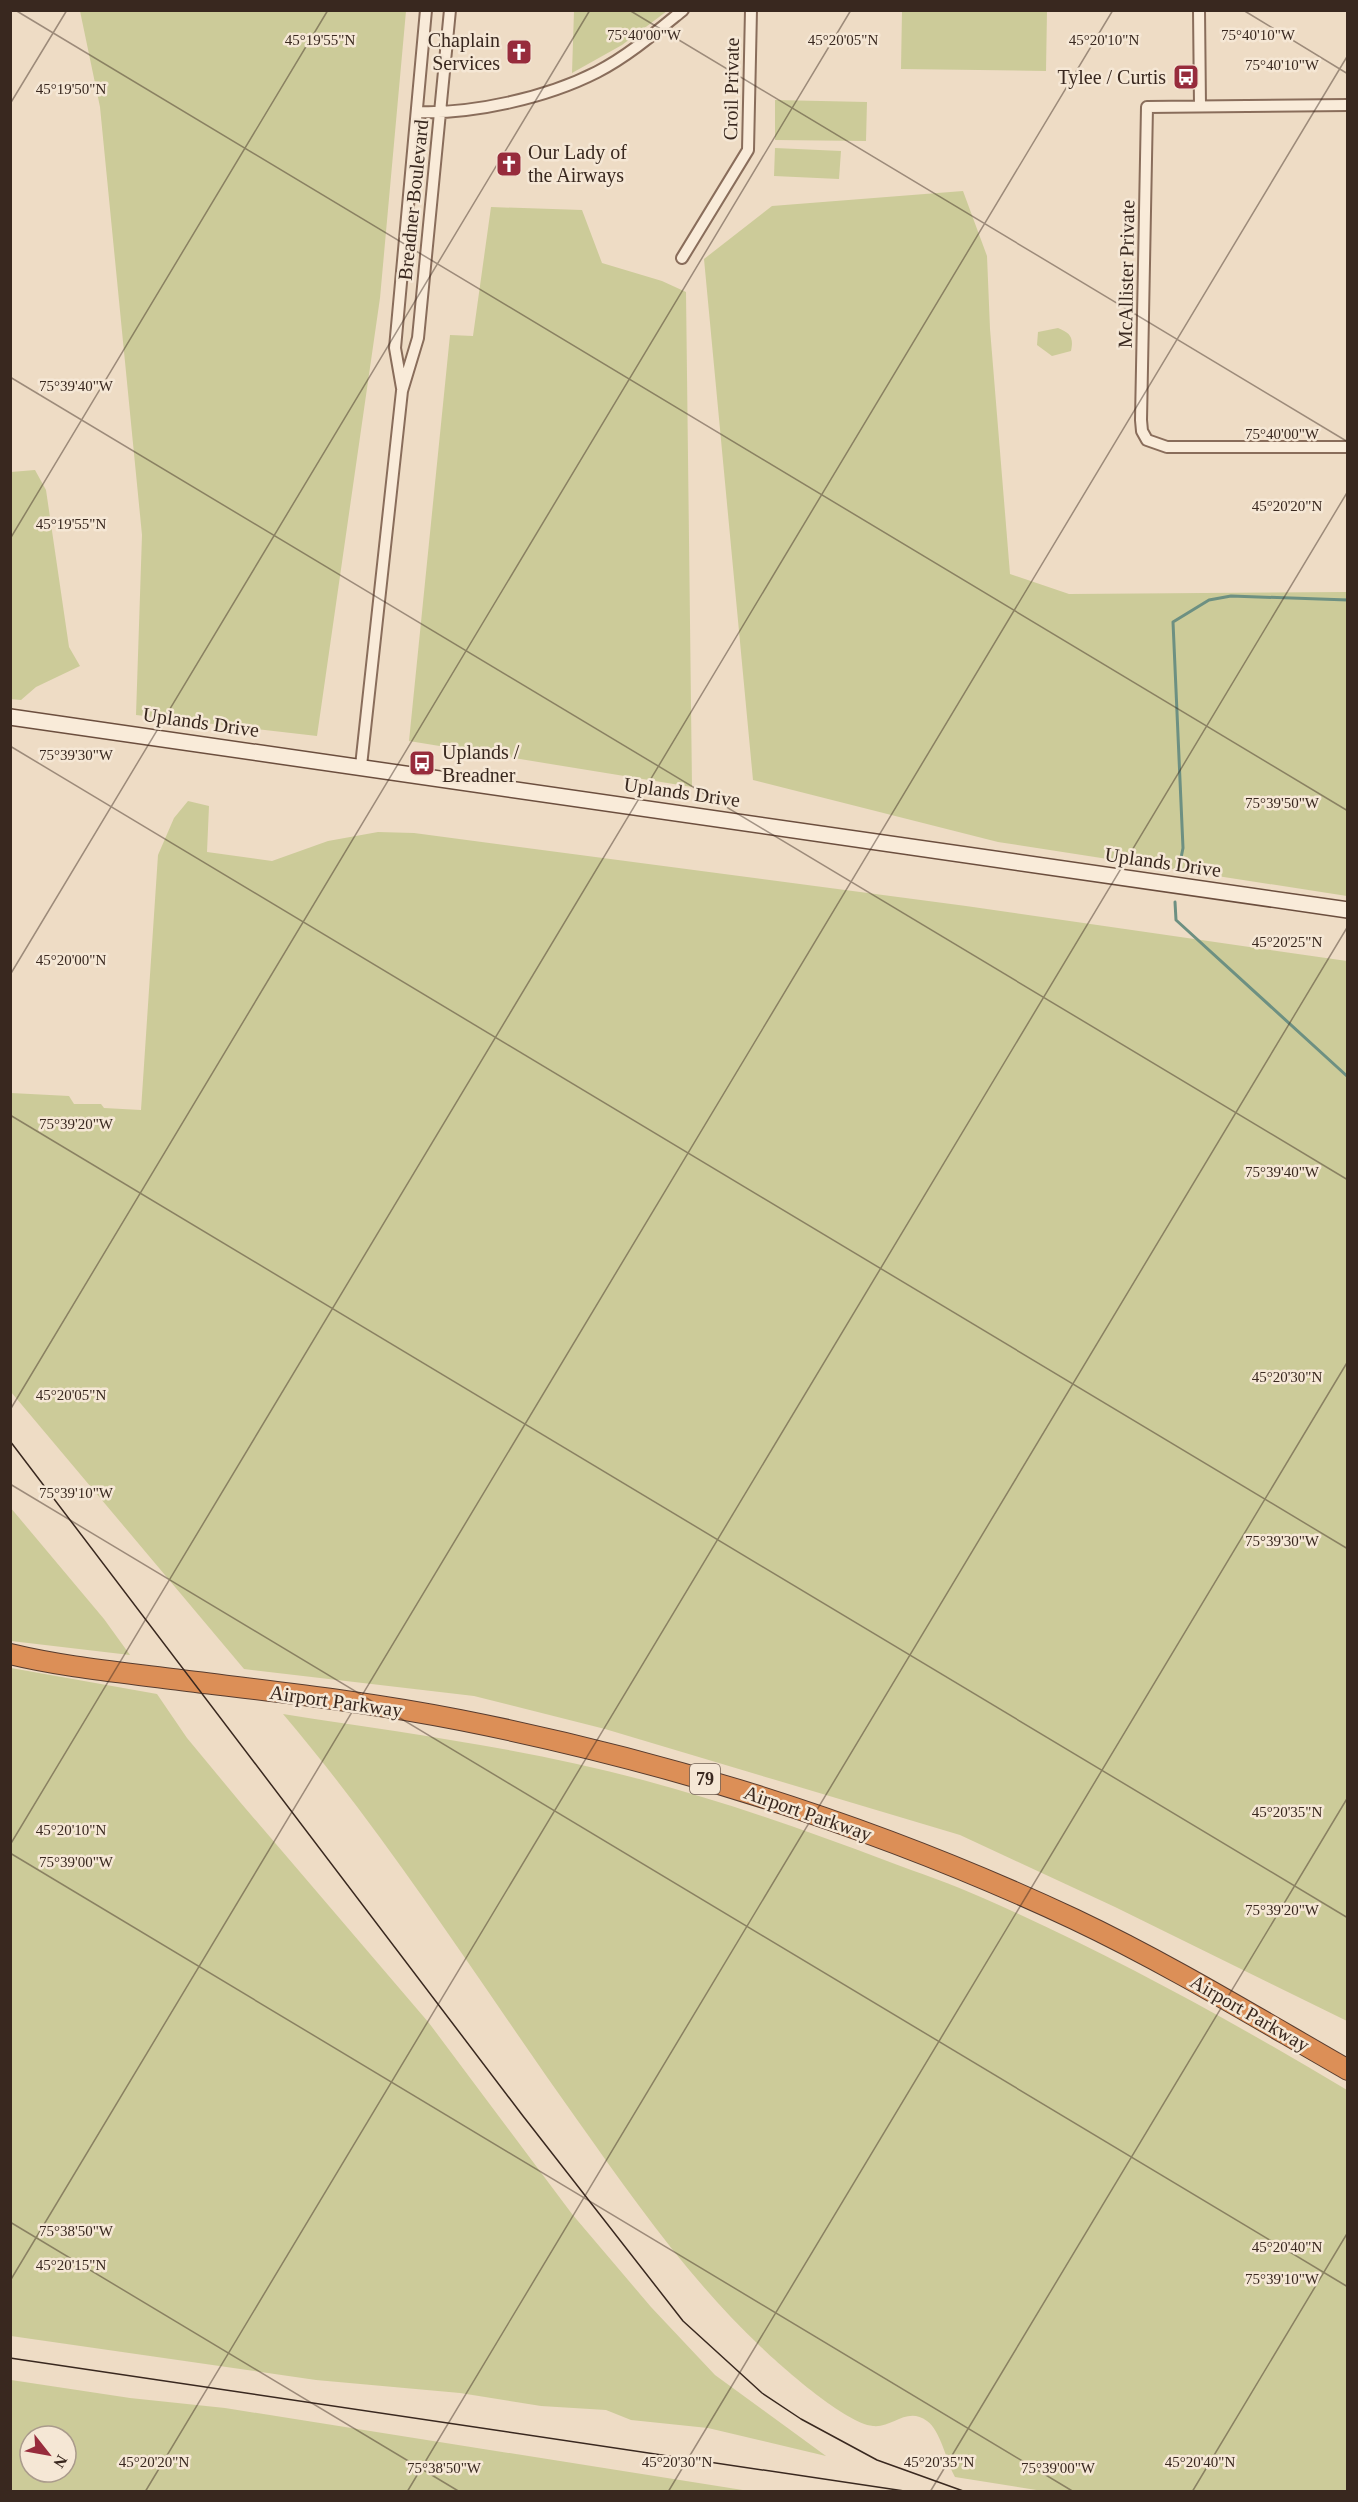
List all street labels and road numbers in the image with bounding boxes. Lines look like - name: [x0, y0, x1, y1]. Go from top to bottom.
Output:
- street label: Croil Private: [719, 37, 743, 141]
- street label: Breadner Boulevard: [394, 118, 432, 282]
- street label: McAllister Private: [1114, 200, 1138, 348]
- street label: Uplands Drive: [141, 703, 261, 742]
- street label: Uplands Drive: [622, 773, 742, 812]
- street label: Uplands Drive: [1103, 843, 1223, 882]
- street label: Airport Parkway: [268, 1681, 404, 1722]
- road number: 79: [690, 1764, 720, 1794]
- street label: Airport Parkway: [741, 1781, 875, 1846]
- street label: Airport Parkway: [1186, 1970, 1313, 2057]

